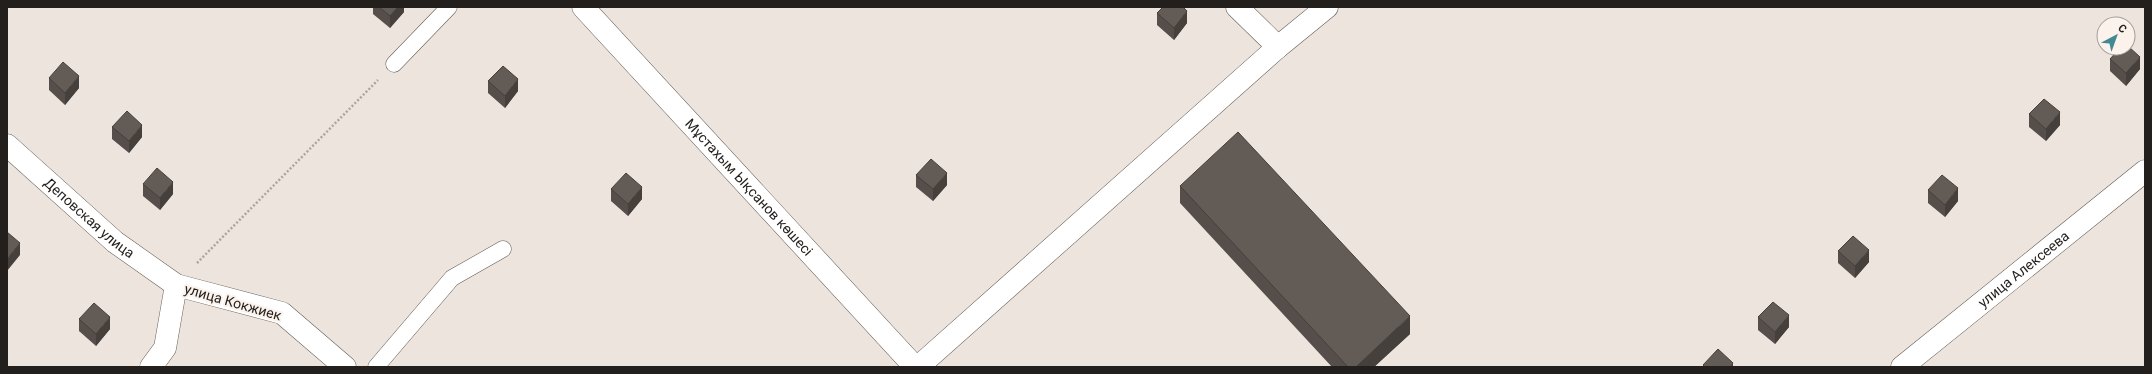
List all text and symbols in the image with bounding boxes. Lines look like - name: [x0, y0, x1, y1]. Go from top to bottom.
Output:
- north arrow: [2096, 16, 2136, 56]
- text: С: [2115, 22, 2129, 36]
- street label: Мұстахым Ықсанов көшесі: [682, 115, 816, 259]
- street label: Деповская улица: [41, 174, 138, 261]
- street label: улица Алексеева: [1975, 228, 2072, 310]
- street label: улица Кокжиек: [183, 281, 284, 324]

